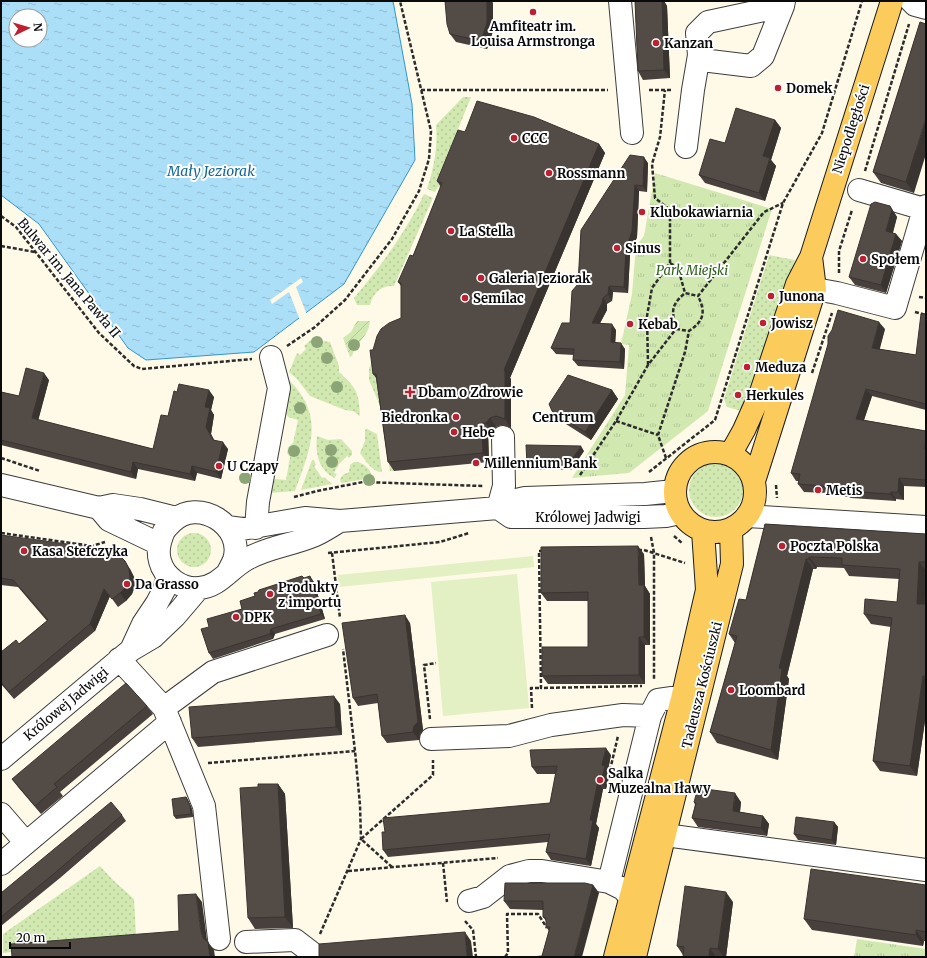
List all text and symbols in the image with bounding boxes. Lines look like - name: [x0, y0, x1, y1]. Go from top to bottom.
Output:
- marker: Amfiteatr im. Louisa Armstronga: [528, 7, 538, 17]
- north arrow: [8, 8, 48, 48]
- place label: Amfiteatr im. Louisa Armstronga: [471, 18, 595, 50]
- text: N: [31, 22, 45, 32]
- place label: Kanzan: [664, 35, 713, 52]
- marker: Kanzan: [651, 38, 661, 48]
- place label: Domek: [786, 80, 833, 97]
- street label: Niepodległości: [829, 82, 873, 176]
- marker: Domek: [773, 83, 783, 93]
- place label: CCC: [522, 130, 548, 147]
- marker: CCC: [509, 133, 519, 143]
- water label: Mały Jeziorak: [166, 162, 255, 180]
- place label: Rossmann: [557, 165, 625, 182]
- marker: Rossmann: [544, 168, 554, 178]
- place label: Klubokawiarnia: [650, 204, 753, 221]
- marker: Klubokawiarnia: [637, 207, 647, 217]
- street label: Bulwar im. Jana Pawła II: [14, 215, 124, 342]
- place label: La Stella: [459, 223, 513, 240]
- marker: La Stella: [446, 226, 456, 236]
- place label: Sinus: [625, 240, 661, 257]
- marker: Sinus: [612, 243, 622, 253]
- place label: Społem: [871, 251, 920, 268]
- marker: Społem: [858, 254, 868, 264]
- park label: Park Miejski: [656, 262, 728, 279]
- place label: Galeria Jeziorak: [489, 270, 591, 287]
- marker: Galeria Jeziorak: [476, 273, 486, 283]
- place label: Junona: [778, 288, 825, 305]
- place label: Semilac: [473, 290, 524, 307]
- marker: Junona: [766, 291, 776, 301]
- marker: Semilac: [460, 293, 470, 303]
- place label: Jowisz: [770, 315, 813, 332]
- place label: Kebab: [638, 316, 678, 333]
- marker: Jowisz: [758, 318, 768, 328]
- marker: Kebab: [625, 319, 635, 329]
- place label: Meduza: [755, 359, 806, 376]
- marker: Meduza: [742, 362, 752, 372]
- place label: Dbam o Zdrowie: [418, 384, 523, 401]
- marker: Dbam o Zdrowie: [405, 387, 415, 397]
- place label: Herkules: [746, 387, 804, 404]
- marker: Herkules: [733, 390, 743, 400]
- district label: Centrum: [532, 408, 594, 426]
- place label: Biedronka: [381, 409, 448, 426]
- marker: Biedronka: [451, 412, 461, 422]
- place label: Hebe: [462, 424, 495, 441]
- marker: Hebe: [449, 427, 459, 437]
- place label: Millennium Bank: [484, 455, 598, 472]
- place label: U Czapy: [227, 458, 279, 475]
- marker: Millennium Bank: [471, 458, 481, 468]
- marker: U Czapy: [214, 461, 224, 471]
- place label: Metis: [826, 482, 863, 499]
- marker: Metis: [813, 485, 823, 495]
- street label: Królowej Jadwigi: [535, 509, 641, 526]
- place label: Poczta Polska: [790, 538, 879, 555]
- marker: Poczta Polska: [777, 541, 787, 551]
- place label: Kasa Stefczyka: [32, 543, 128, 560]
- marker: Kasa Stefczyka: [19, 546, 29, 556]
- place label: Da Grasso: [135, 576, 199, 593]
- marker: Da Grasso: [122, 579, 132, 589]
- place label: Produkty z importu: [278, 579, 341, 611]
- marker: Produkty z importu: [265, 589, 275, 599]
- place label: DPK: [244, 609, 272, 626]
- marker: DPK: [231, 612, 241, 622]
- street label: Tadeusza Kościuszki: [678, 620, 726, 750]
- street label: Królowej Jadwigi: [20, 664, 112, 744]
- place label: Loombard: [739, 682, 805, 699]
- marker: Loombard: [726, 685, 736, 695]
- place label: Salka Muzealna Iławy: [608, 765, 711, 797]
- marker: Salka Muzealna Iławy: [595, 775, 605, 785]
- scale bar: [10, 924, 70, 950]
- text: 20 m: [16, 930, 45, 945]

